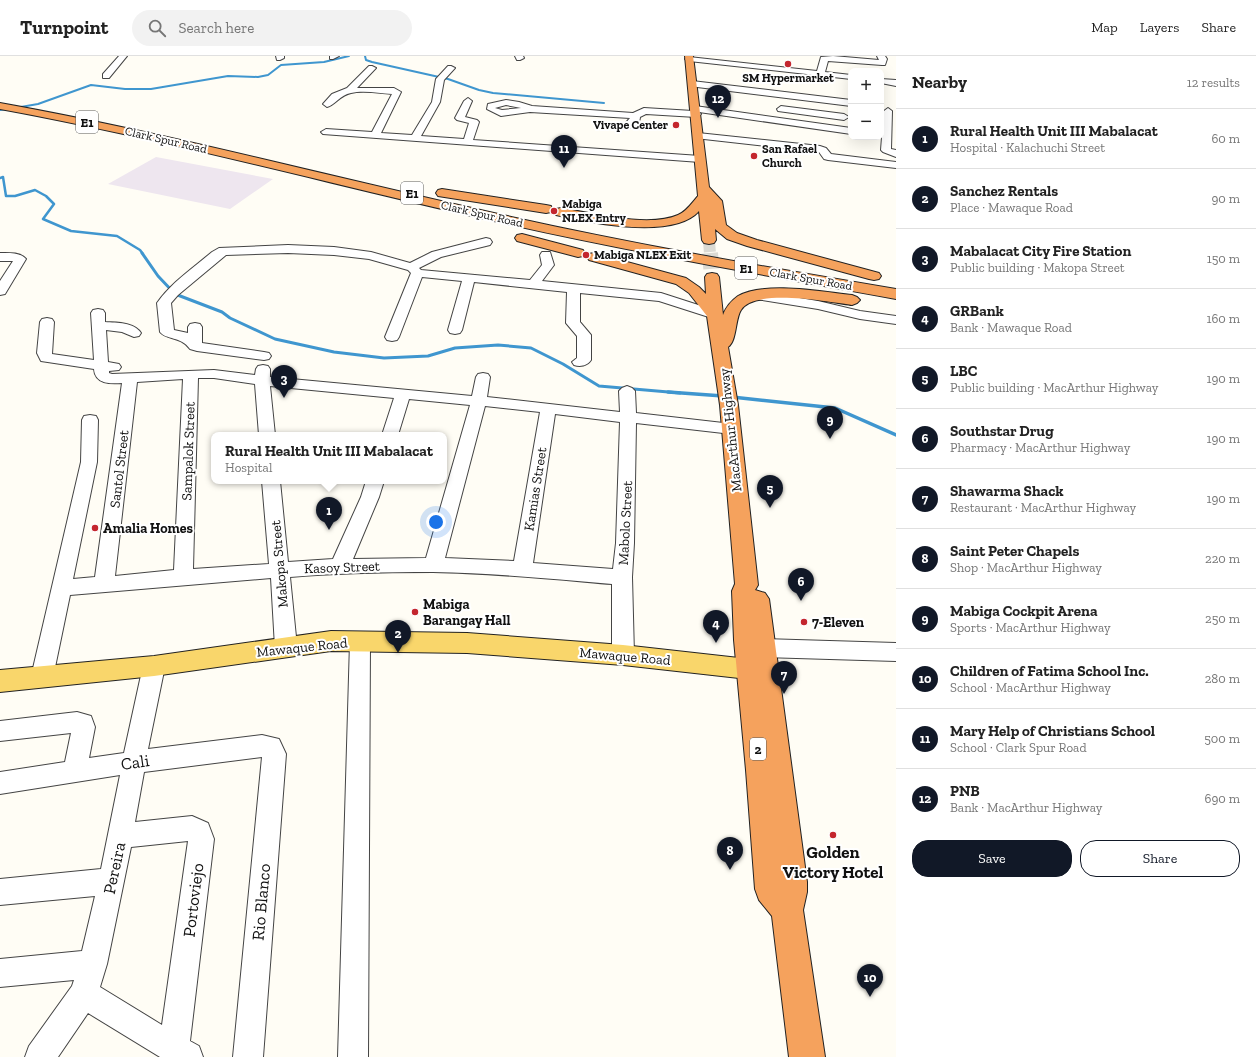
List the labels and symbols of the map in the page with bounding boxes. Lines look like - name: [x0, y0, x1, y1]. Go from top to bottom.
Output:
- marker: SM Hypermarket: [783, 59, 793, 69]
- place label: SM Hypermarket: [742, 71, 834, 85]
- pin: 12: [705, 85, 731, 118]
- road number: E1: [76, 111, 98, 133]
- place label: Vivape Center: [593, 118, 669, 132]
- marker: Vivape Center: [671, 120, 681, 130]
- street label: Clark Spur Road: [124, 124, 209, 156]
- pin: 11: [551, 135, 577, 168]
- place label: San Rafael Church: [762, 142, 818, 170]
- marker: San Rafael Church: [749, 151, 759, 161]
- road number: E1: [401, 182, 423, 204]
- place label: Mabiga NLEX Entry: [562, 197, 626, 225]
- street label: Clark Spur Road: [440, 198, 525, 230]
- marker: Mabiga NLEX Entry: [549, 206, 559, 216]
- place label: Mabiga NLEX Exit: [594, 248, 691, 262]
- marker: Mabiga NLEX Exit: [581, 250, 591, 260]
- road number: E1: [735, 257, 757, 279]
- street label: Clark Spur Road: [769, 265, 854, 293]
- pin: 3: [271, 365, 297, 398]
- street label: MacArthur Highway: [715, 367, 745, 493]
- street label: Sampalok Street: [178, 400, 199, 501]
- pin: 9: [817, 406, 843, 439]
- street label: Santol Street: [106, 428, 133, 509]
- street label: Kamias Street: [520, 445, 551, 532]
- pin: 5: [757, 475, 783, 508]
- street label: Mabolo Street: [615, 480, 636, 566]
- pin: 1: [316, 497, 342, 530]
- your location: [426, 512, 446, 532]
- street label: Makopa Street: [267, 519, 292, 608]
- place label: Amalia Homes: [103, 520, 194, 537]
- marker: Amalia Homes: [90, 523, 100, 533]
- street label: Kasoy Street: [304, 558, 381, 577]
- pin: 6: [788, 568, 814, 601]
- place label: Mabiga Barangay Hall: [423, 596, 510, 629]
- marker: Mabiga Barangay Hall: [410, 607, 420, 617]
- pin: 4: [703, 610, 729, 643]
- place label: 7-Eleven: [812, 614, 865, 631]
- marker: 7-Eleven: [799, 617, 809, 627]
- pin: 2: [385, 620, 411, 653]
- street label: Mawaque Road: [256, 634, 349, 661]
- street label: Mawaque Road: [579, 644, 672, 669]
- pin: 7: [771, 661, 797, 694]
- road number: 2: [750, 738, 766, 760]
- street label: Cali: [120, 750, 151, 774]
- marker: Golden Victory Hotel: [828, 830, 838, 840]
- pin: 8: [717, 837, 743, 870]
- street label: Pereira: [99, 840, 129, 896]
- place label: Golden Victory Hotel: [783, 842, 883, 882]
- street label: Portoviejo: [179, 862, 208, 938]
- street label: Rio Blanco: [248, 862, 274, 941]
- pin: 10: [857, 964, 883, 997]

